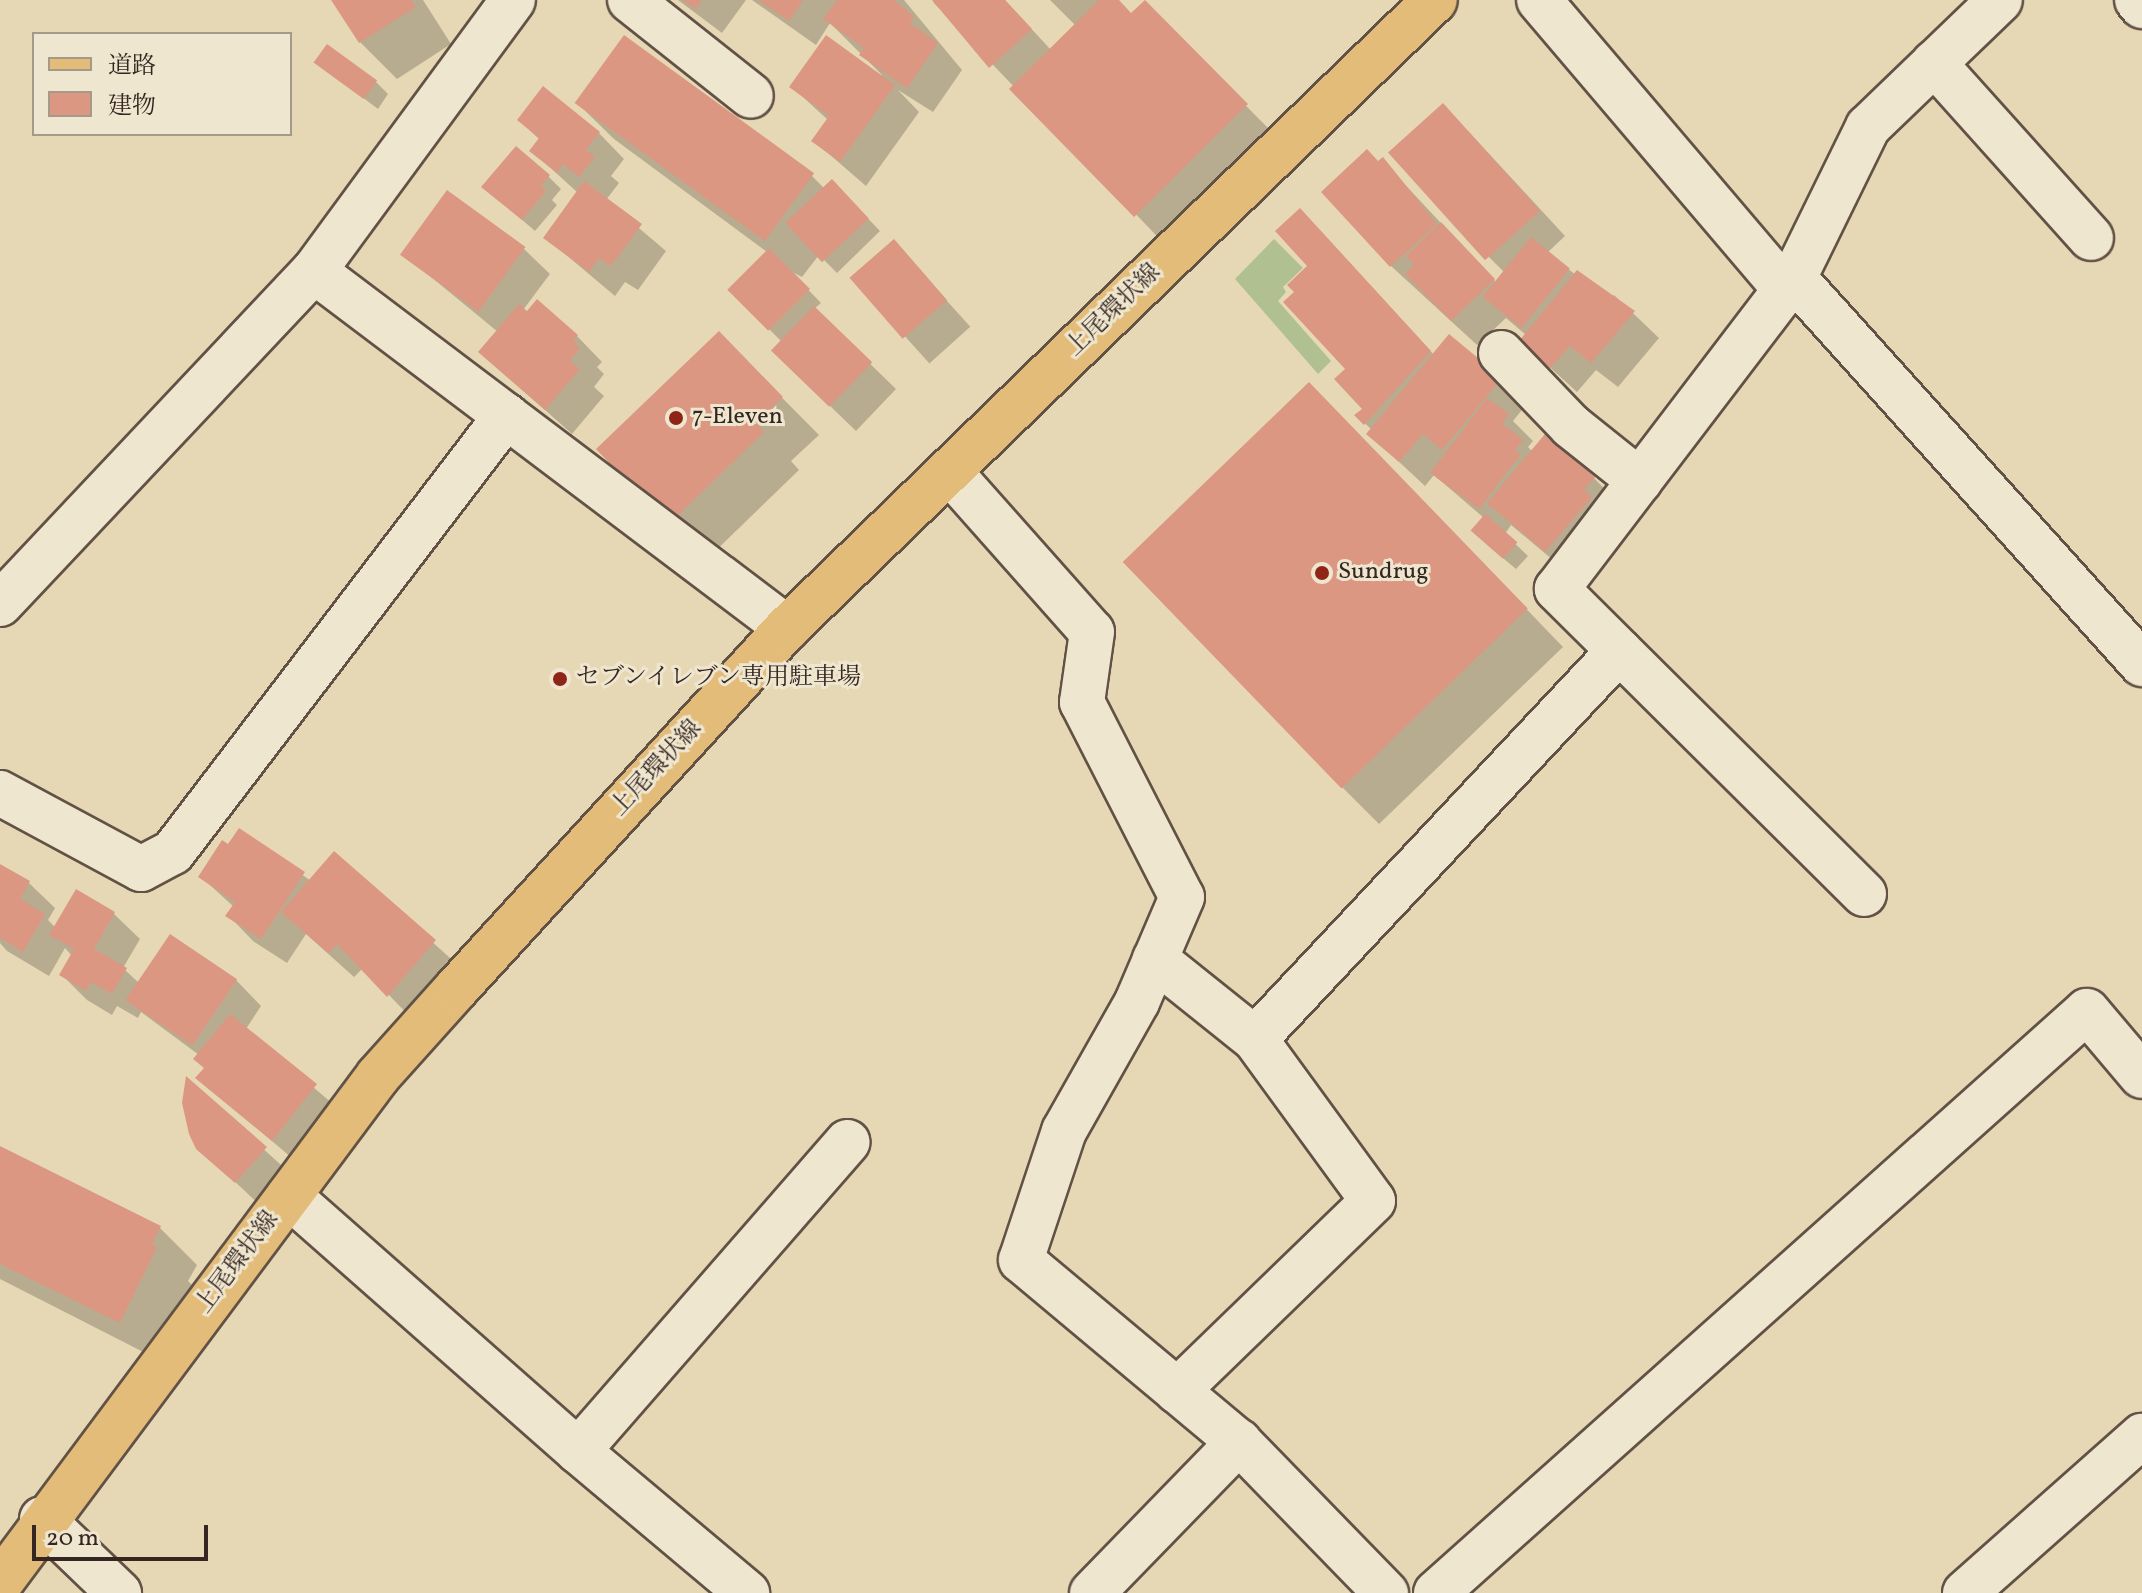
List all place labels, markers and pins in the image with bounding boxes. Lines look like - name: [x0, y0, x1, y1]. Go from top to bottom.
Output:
- place label: 7-Eleven: [692, 404, 783, 432]
- marker: 7-Eleven: [667, 409, 685, 427]
- place label: Sundrug: [1338, 559, 1429, 587]
- marker: Sundrug: [1313, 564, 1331, 582]
- place label: セブンイレブン専用駐車場: [576, 665, 864, 693]
- marker: セブンイレブン専用駐車場: [551, 670, 569, 688]

